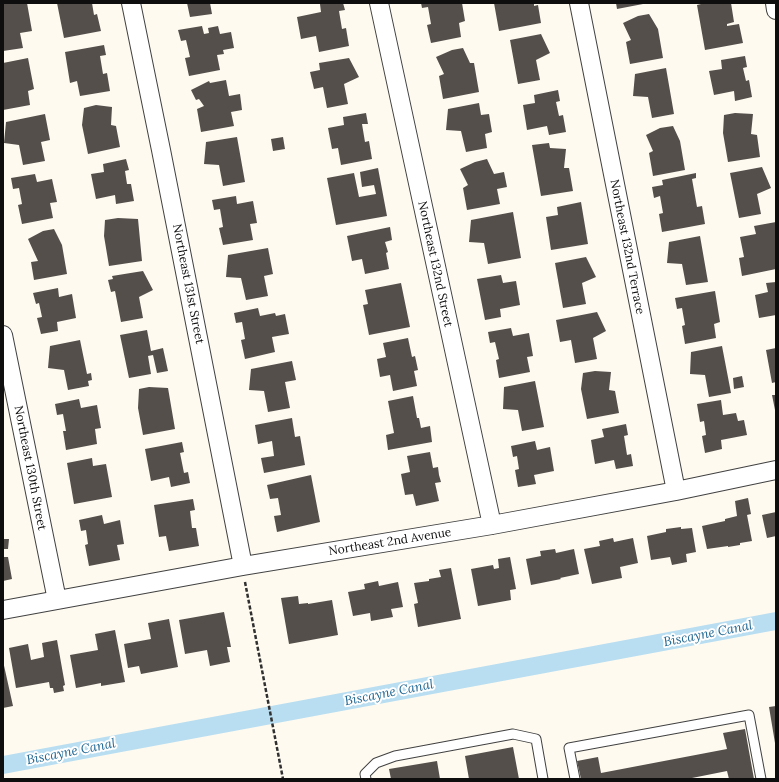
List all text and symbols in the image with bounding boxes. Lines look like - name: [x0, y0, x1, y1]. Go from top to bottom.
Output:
- street label: Northeast 132nd Terrace: [607, 178, 647, 316]
- street label: Northeast 132nd Street: [415, 200, 455, 328]
- street label: Northeast 131st Street: [169, 223, 207, 345]
- street label: Northeast 130th Street: [11, 404, 49, 532]
- street label: Northeast 2nd Avenue: [328, 525, 452, 559]
- water label: Biscayne Canal: [662, 618, 754, 650]
- water label: Biscayne Canal: [343, 677, 435, 709]
- water label: Biscayne Canal: [25, 736, 117, 768]

